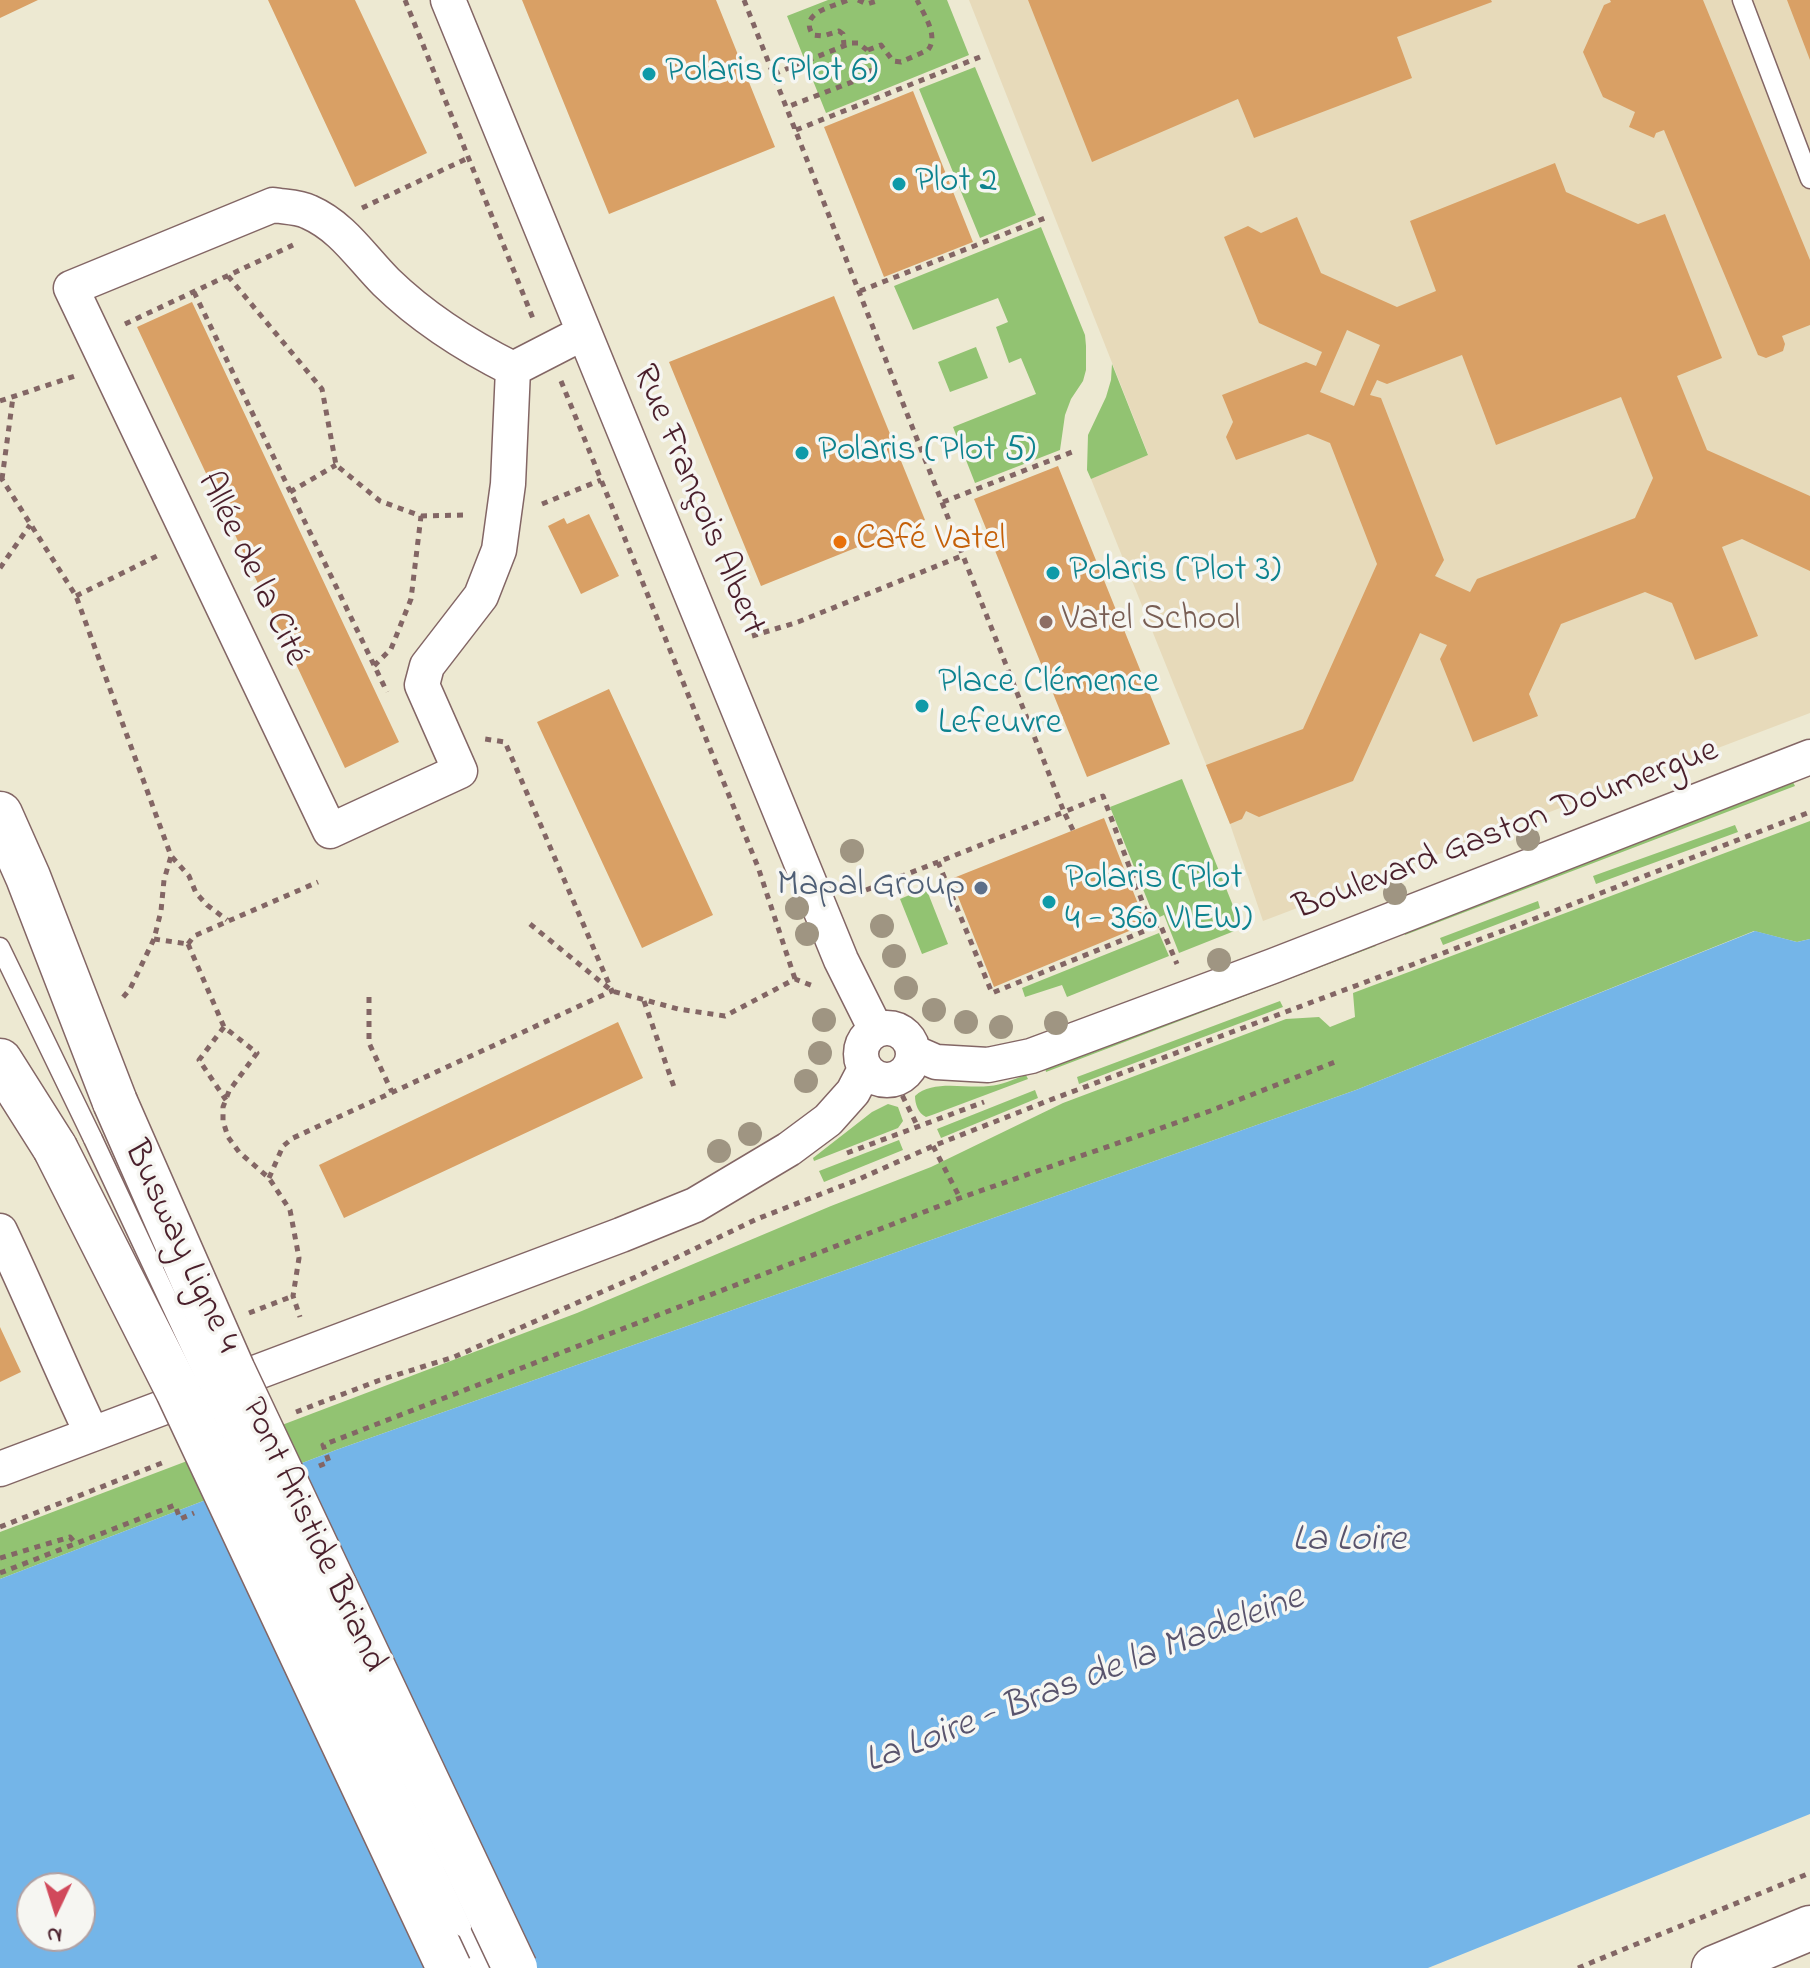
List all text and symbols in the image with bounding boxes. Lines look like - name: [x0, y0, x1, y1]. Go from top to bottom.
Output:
- place label: Polaris (Plot 6): [665, 52, 878, 96]
- marker: Polaris (Plot 6): [640, 65, 658, 83]
- place label: Plot 2: [915, 162, 997, 206]
- marker: Plot 2: [890, 175, 908, 193]
- street label: Rue François Albert: [620, 359, 772, 643]
- place label: Polaris (Plot 5): [818, 431, 1036, 475]
- marker: Polaris (Plot 5): [793, 444, 811, 462]
- street label: Allée de la Cité: [185, 466, 315, 674]
- place label: Café Vatel: [856, 520, 1006, 564]
- marker: Café Vatel: [831, 533, 849, 551]
- place label: Polaris (Plot 3): [1069, 551, 1281, 595]
- marker: Polaris (Plot 3): [1044, 564, 1062, 582]
- place label: Vatel School: [1062, 600, 1240, 644]
- marker: Vatel School: [1037, 613, 1055, 631]
- place label: Place Clémence Lefeuvre: [938, 663, 1159, 748]
- marker: Place Clémence Lefeuvre: [913, 697, 931, 715]
- street label: Boulevard Gaston Doumergue: [1289, 731, 1725, 933]
- place label: Polaris (Plot 4 - 360 VIEW): [1065, 859, 1252, 944]
- place label: Mapal Group: [777, 866, 965, 910]
- marker: Mapal Group: [972, 879, 990, 897]
- marker: Polaris (Plot 4 - 360 VIEW): [1040, 893, 1058, 911]
- street label: Busway Ligne 4: [111, 1135, 247, 1361]
- street label: Pont Aristide Briand: [229, 1392, 393, 1680]
- water label: La Loire: [1292, 1520, 1406, 1566]
- water label: La Loire - Bras de la Madeleine: [859, 1577, 1311, 1787]
- north arrow: [16, 1872, 96, 1952]
- text: N: [46, 1917, 63, 1950]

